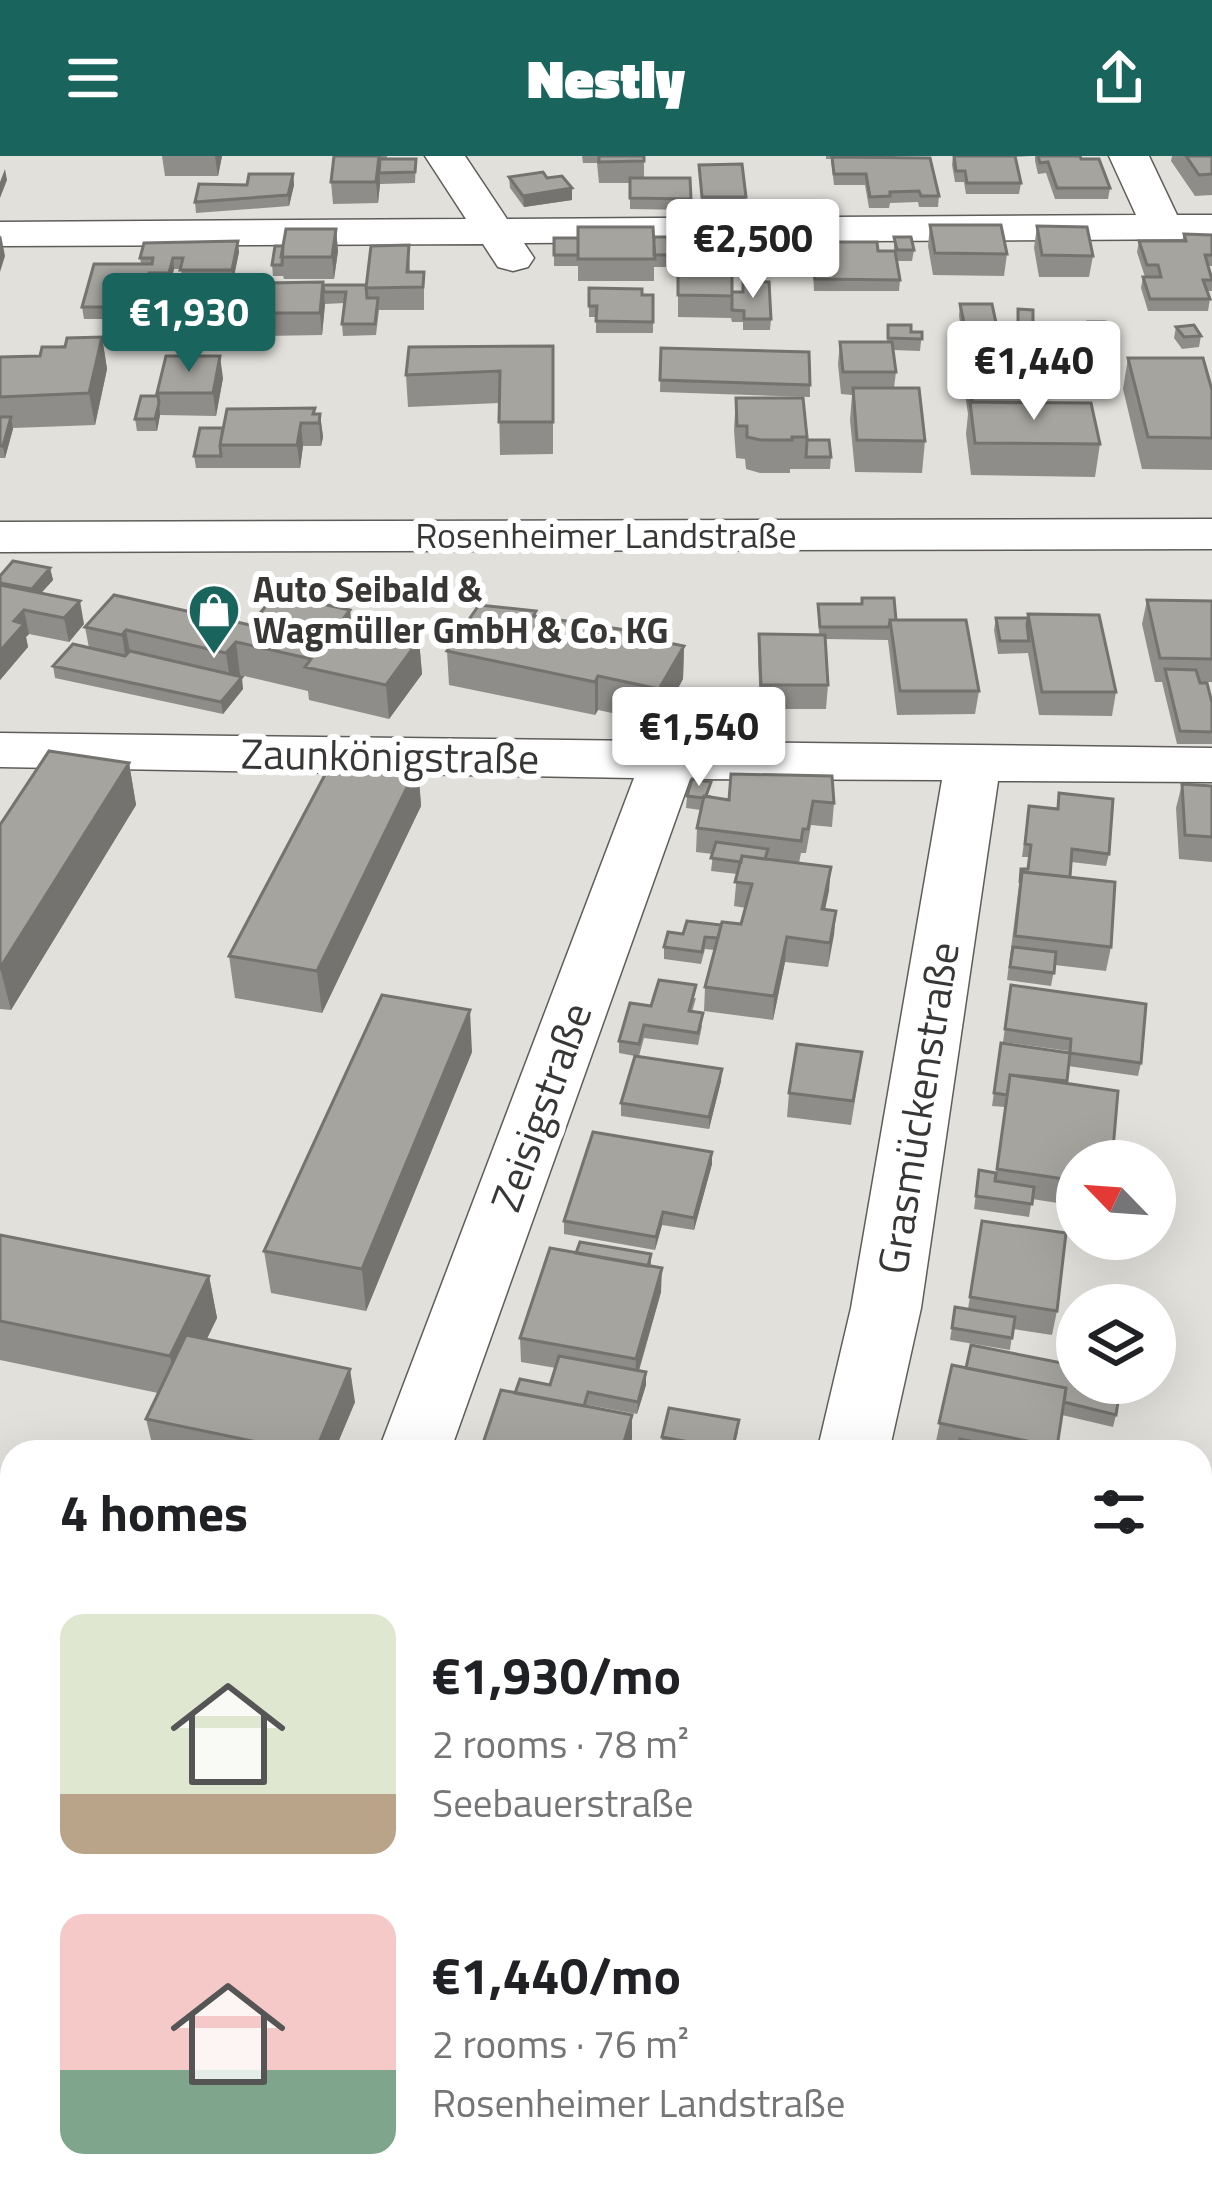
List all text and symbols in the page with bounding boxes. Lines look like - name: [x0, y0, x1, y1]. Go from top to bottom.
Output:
- text: Nestly: [527, 37, 685, 119]
- icon: menu: [60, 45, 126, 111]
- icon: share: [1086, 45, 1152, 111]
- pin: €2,500: [655, 199, 851, 301]
- text: €2,500: [693, 208, 813, 267]
- pin: €1,930: [91, 273, 287, 375]
- text: €1,930: [129, 282, 249, 341]
- pin: €1,440: [936, 321, 1132, 423]
- text: €1,440: [974, 330, 1094, 389]
- street label: Rosenheimer Landstraße: [415, 507, 797, 562]
- place label: Auto Seibald & Wagmüller GmbH & Co. KG: [253, 561, 668, 657]
- shop icon: Auto Seibald & Wagmüller GmbH & Co. KG: [186, 582, 242, 656]
- pin: €1,540: [601, 687, 797, 789]
- text: €1,540: [639, 696, 759, 755]
- street label: Zaunkönigstraße: [240, 720, 540, 790]
- street label: Grasmückenstraße: [859, 937, 975, 1278]
- street label: Zeisigstraße: [473, 993, 607, 1220]
- north arrow: [1056, 1140, 1176, 1260]
- map controls: [1056, 1140, 1176, 1404]
- button: layers: [1056, 1284, 1176, 1404]
- text: 4 homes: [60, 1473, 248, 1551]
- icon: filters: [1086, 1479, 1152, 1545]
- text: €1,930/mo: [432, 1636, 681, 1714]
- icon: home: [156, 1662, 300, 1806]
- text: 2 rooms · 78 m²: [432, 1714, 689, 1773]
- text: Seebauerstraße: [432, 1773, 693, 1832]
- text: €1,440/mo: [432, 1936, 681, 2014]
- icon: home: [156, 1962, 300, 2106]
- text: 2 rooms · 76 m²: [432, 2014, 689, 2073]
- text: Rosenheimer Landstraße: [432, 2073, 845, 2132]

